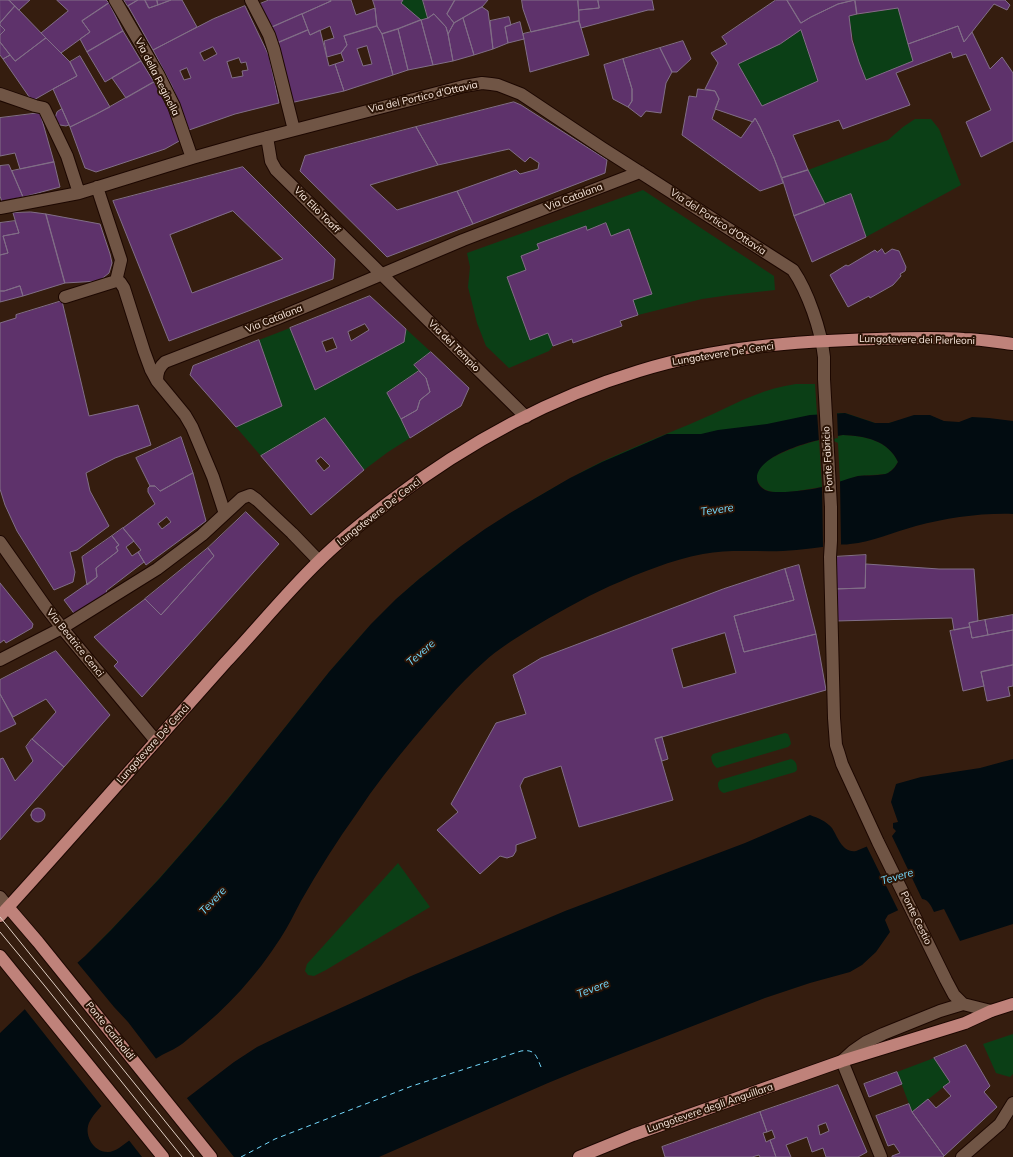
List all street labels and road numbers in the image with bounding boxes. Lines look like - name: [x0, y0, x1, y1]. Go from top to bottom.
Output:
- street label: Via della Reginella: [132, 36, 182, 118]
- street label: Via del Portico d'Ottavia: [367, 79, 479, 115]
- street label: Via Catalana: [544, 181, 604, 213]
- street label: Via Elio Toaff: [291, 184, 343, 236]
- street label: Via del Portico d'Ottavia: [668, 187, 768, 257]
- street label: Via Catalana: [244, 302, 304, 336]
- street label: Via del Tempio: [426, 318, 482, 374]
- street label: Lungotevere dei Pierleoni: [859, 333, 975, 347]
- street label: Lungotevere De' Cenci: [671, 340, 775, 368]
- street label: Ponte Fabricio: [820, 426, 836, 492]
- street label: Lungotevere De' Cenci: [335, 476, 423, 548]
- street label: Via Beatrice Cenci: [44, 607, 106, 679]
- street label: Lungotevere De' Cenci: [114, 702, 192, 786]
- street label: Ponte Cestio: [898, 889, 934, 947]
- street label: Ponte Garibaldi: [83, 999, 137, 1063]
- street label: Lungotevere degli Anguillara: [645, 1081, 775, 1135]

